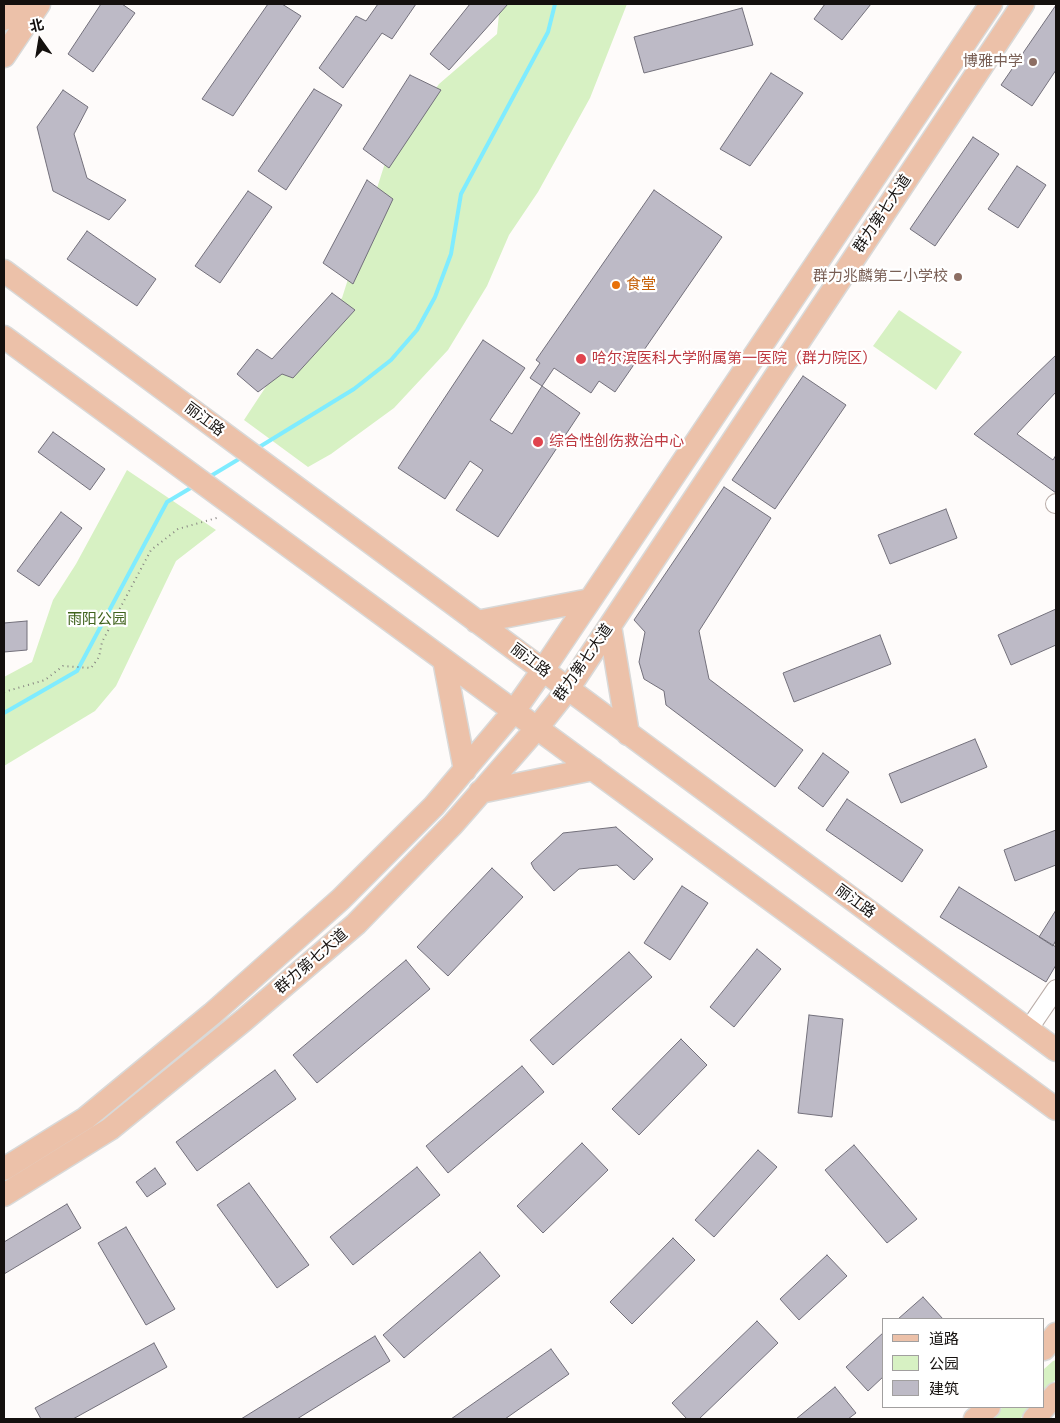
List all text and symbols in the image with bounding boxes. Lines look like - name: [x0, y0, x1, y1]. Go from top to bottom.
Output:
- north arrow: [15, 15, 65, 65]
- text: 北: [28, 16, 45, 35]
- place label: 博雅中学: [963, 53, 1023, 71]
- marker: 博雅中学: [1027, 56, 1039, 68]
- street label: 群力第七大道: [850, 172, 916, 256]
- place label: 群力兆麟第二小学校: [813, 268, 948, 286]
- marker: 群力兆麟第二小学校: [952, 271, 964, 283]
- place label: 食堂: [626, 276, 656, 294]
- marker: 食堂: [610, 279, 622, 291]
- place label: 哈尔滨医科大学附属第一医院（群力院区）: [592, 350, 877, 368]
- marker: 哈尔滨医科大学附属第一医院（群力院区）: [574, 352, 588, 366]
- street label: 丽江路: [181, 399, 227, 441]
- place label: 综合性创伤救治中心: [549, 433, 684, 451]
- marker: 综合性创伤救治中心: [531, 435, 545, 449]
- park label: 雨阳公园: [67, 611, 127, 629]
- street label: 群力第七大道: [551, 621, 617, 705]
- street label: 丽江路: [507, 640, 553, 682]
- street label: 丽江路: [832, 881, 878, 923]
- street label: 群力第七大道: [272, 926, 352, 998]
- legend: [882, 1318, 1045, 1408]
- text: 道路: [929, 1330, 959, 1348]
- text: 公园: [929, 1355, 959, 1373]
- text: 建筑: [929, 1380, 959, 1398]

